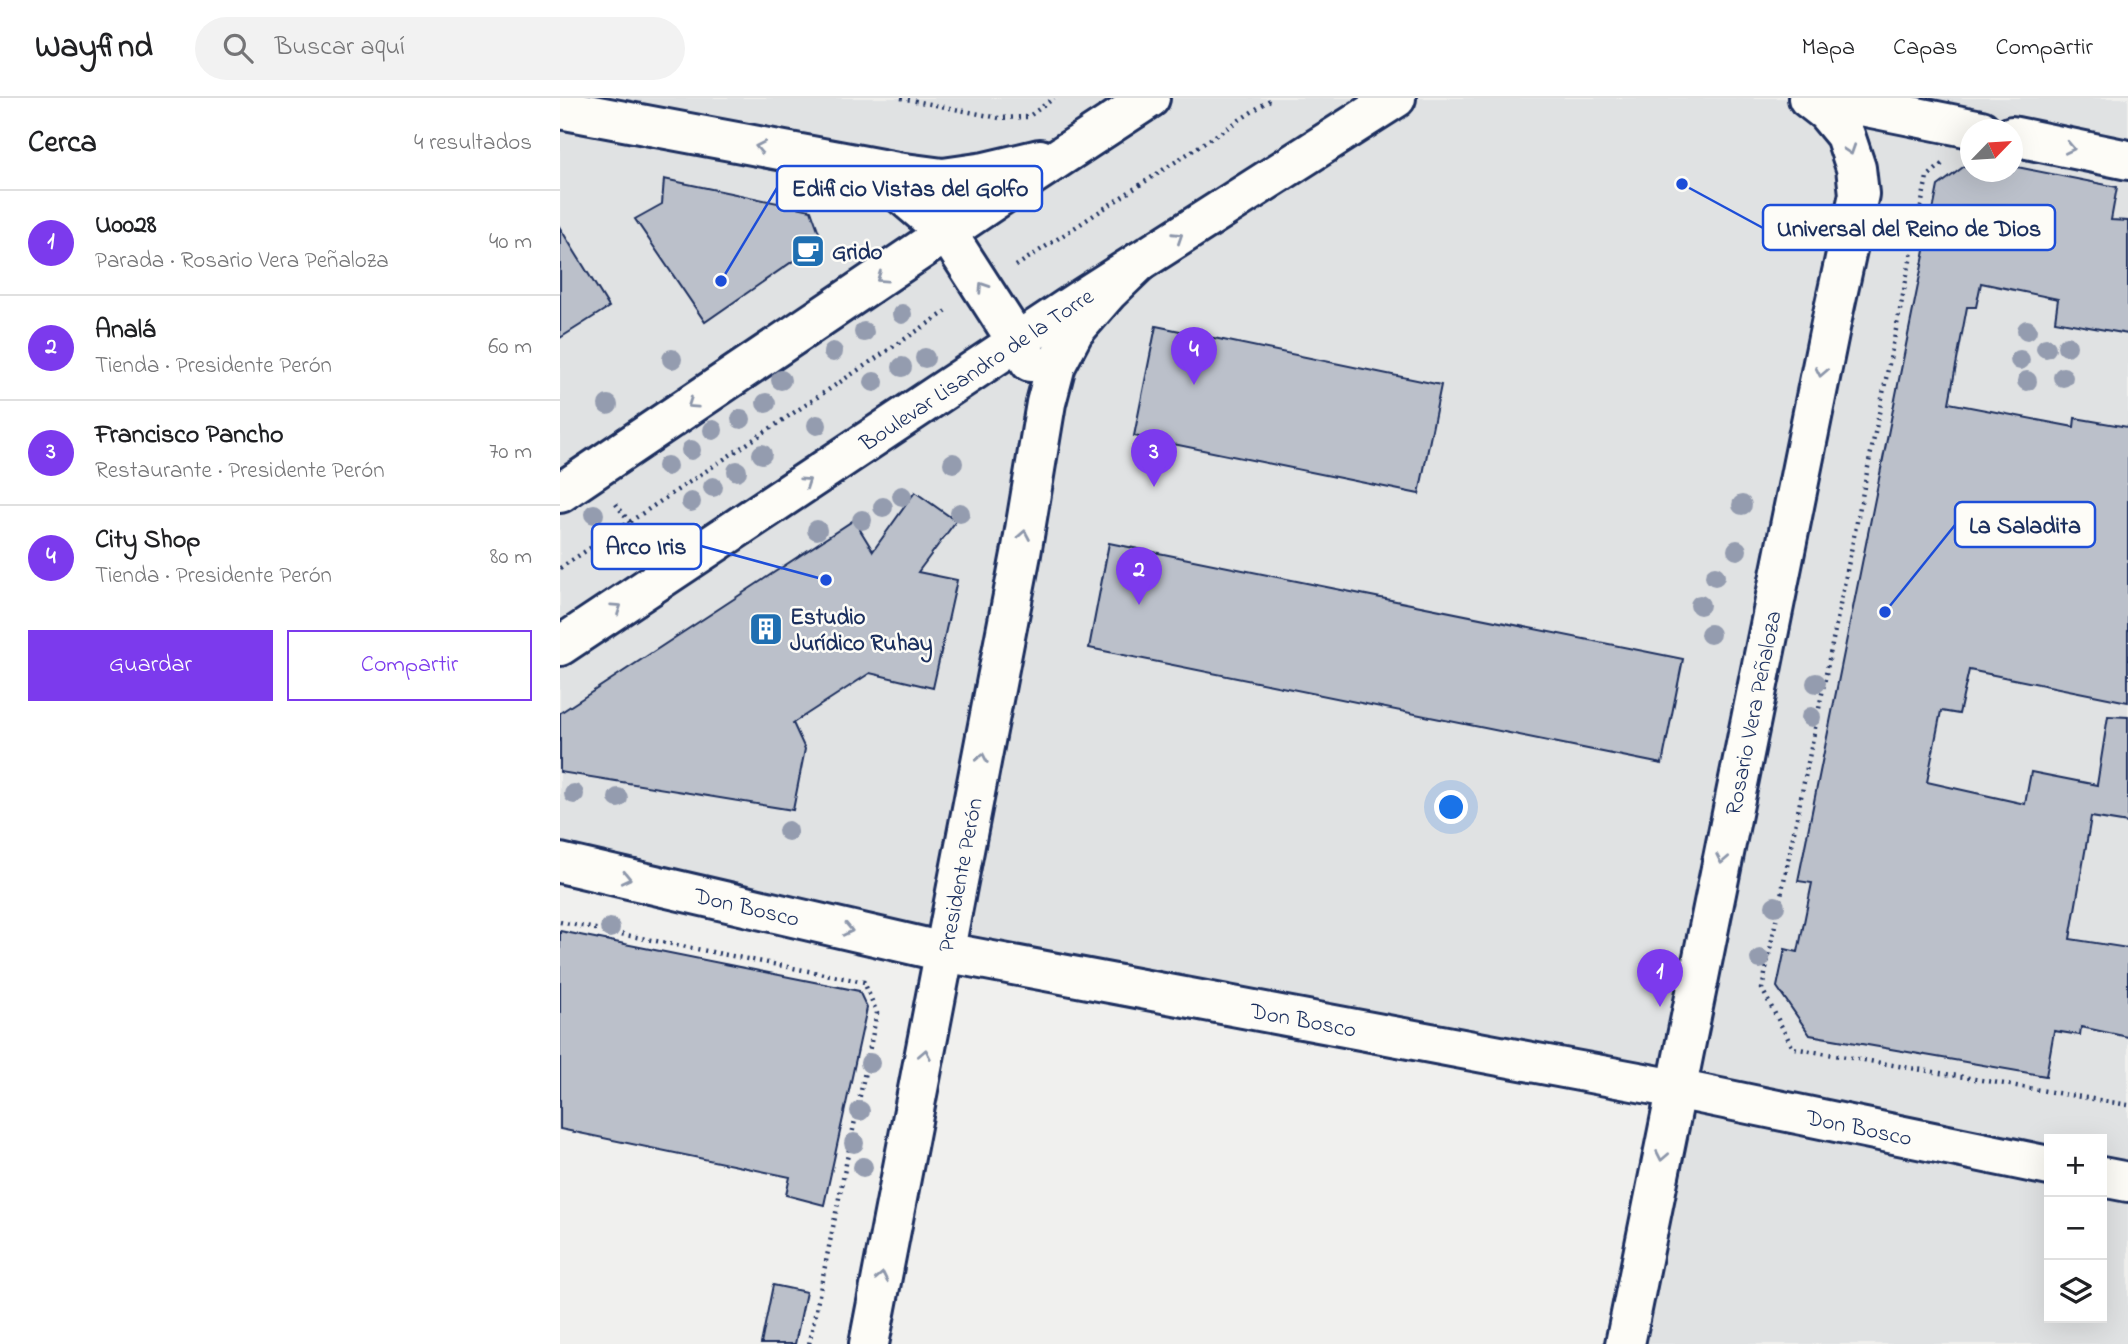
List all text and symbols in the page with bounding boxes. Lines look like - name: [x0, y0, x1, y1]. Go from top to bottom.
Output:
- search box: [195, 17, 685, 80]
- text: Wayfind: [35, 24, 153, 72]
- icon: search: [219, 29, 257, 67]
- text: Buscar aquí: [275, 29, 405, 67]
- text: Mapa: [1802, 31, 1855, 66]
- text: Capas: [1893, 31, 1957, 66]
- text: Compartir: [1995, 31, 2093, 66]
- north arrow: [1960, 119, 2023, 182]
- text: Cerca: [28, 122, 97, 166]
- text: 4 resultados: [414, 127, 532, 160]
- one-way arrow: [755, 140, 766, 155]
- one-way arrow: [2064, 140, 2076, 155]
- one-way arrow: [1842, 143, 1856, 156]
- callout: Edificio Vistas del Golfo: [777, 166, 1042, 211]
- text: Edificio Vistas del Golfo: [792, 173, 1028, 208]
- callout: Universal del Reino de Dios: [1763, 205, 2055, 250]
- text: U0028: [95, 207, 157, 245]
- text: Universal del Reino de Dios: [1777, 213, 2041, 248]
- text: 1: [47, 226, 55, 259]
- text: 40 m: [489, 226, 532, 259]
- cafe icon: Grido: [789, 232, 827, 270]
- one-way arrow: [1170, 233, 1183, 246]
- place label: Grido: [832, 237, 883, 270]
- text: Parada · Rosario Vera Peñaloza: [95, 245, 389, 278]
- one-way arrow: [876, 270, 889, 282]
- street label: Boulevar Lisandro de la Torre: [853, 281, 1101, 461]
- one-way arrow: [978, 282, 991, 295]
- text: Analá: [95, 312, 155, 350]
- pin: 4: [1171, 327, 1217, 385]
- text: 2: [45, 331, 57, 364]
- text: 60 m: [488, 331, 532, 364]
- text: Tienda · Presidente Perón: [95, 350, 332, 383]
- one-way arrow: [1814, 366, 1829, 378]
- one-way arrow: [687, 396, 700, 408]
- text: Francisco Pancho: [95, 417, 283, 455]
- pin: 3: [1131, 429, 1177, 487]
- text: 3: [46, 436, 56, 469]
- text: 70 m: [489, 436, 532, 469]
- text: Restaurante · Presidente Perón: [95, 455, 385, 488]
- one-way arrow: [798, 478, 811, 490]
- callout: La Saladita: [1955, 502, 2095, 547]
- text: La Saladita: [1969, 510, 2081, 545]
- text: City Shop: [95, 522, 200, 560]
- callout: Arco Iris: [592, 524, 701, 569]
- one-way arrow: [1016, 529, 1031, 541]
- text: Arco Iris: [606, 531, 686, 566]
- text: 4: [46, 541, 56, 574]
- text: 80 m: [490, 541, 532, 574]
- pin: 2: [1116, 547, 1162, 605]
- text: Tienda · Presidente Perón: [95, 560, 332, 593]
- place label: Estudio Jurídico Ruhay: [790, 602, 933, 663]
- one-way arrow: [609, 604, 622, 616]
- street label: Rosario Vera Peñaloza: [1718, 608, 1792, 819]
- building icon: Estudio Jurídico Ruhay: [747, 610, 785, 648]
- button: Guardar: [28, 630, 273, 701]
- button: Compartir: [287, 630, 532, 701]
- one-way arrow: [973, 752, 988, 764]
- your location: [1434, 790, 1468, 824]
- street label: Presidente Perón: [931, 795, 993, 955]
- one-way arrow: [1715, 853, 1730, 865]
- one-way arrow: [620, 870, 632, 884]
- street label: Don Bosco: [690, 880, 803, 937]
- one-way arrow: [842, 922, 854, 936]
- pin: 1: [1637, 949, 1683, 1007]
- street label: Don Bosco: [1246, 995, 1359, 1048]
- one-way arrow: [917, 1048, 932, 1060]
- street label: Don Bosco: [1802, 1102, 1915, 1156]
- map controls: [2044, 1134, 2107, 1323]
- button: +: [2044, 1134, 2107, 1197]
- one-way arrow: [1656, 1150, 1671, 1162]
- button: −: [2044, 1197, 2107, 1260]
- button: layers: [2044, 1260, 2107, 1323]
- one-way arrow: [874, 1271, 889, 1283]

